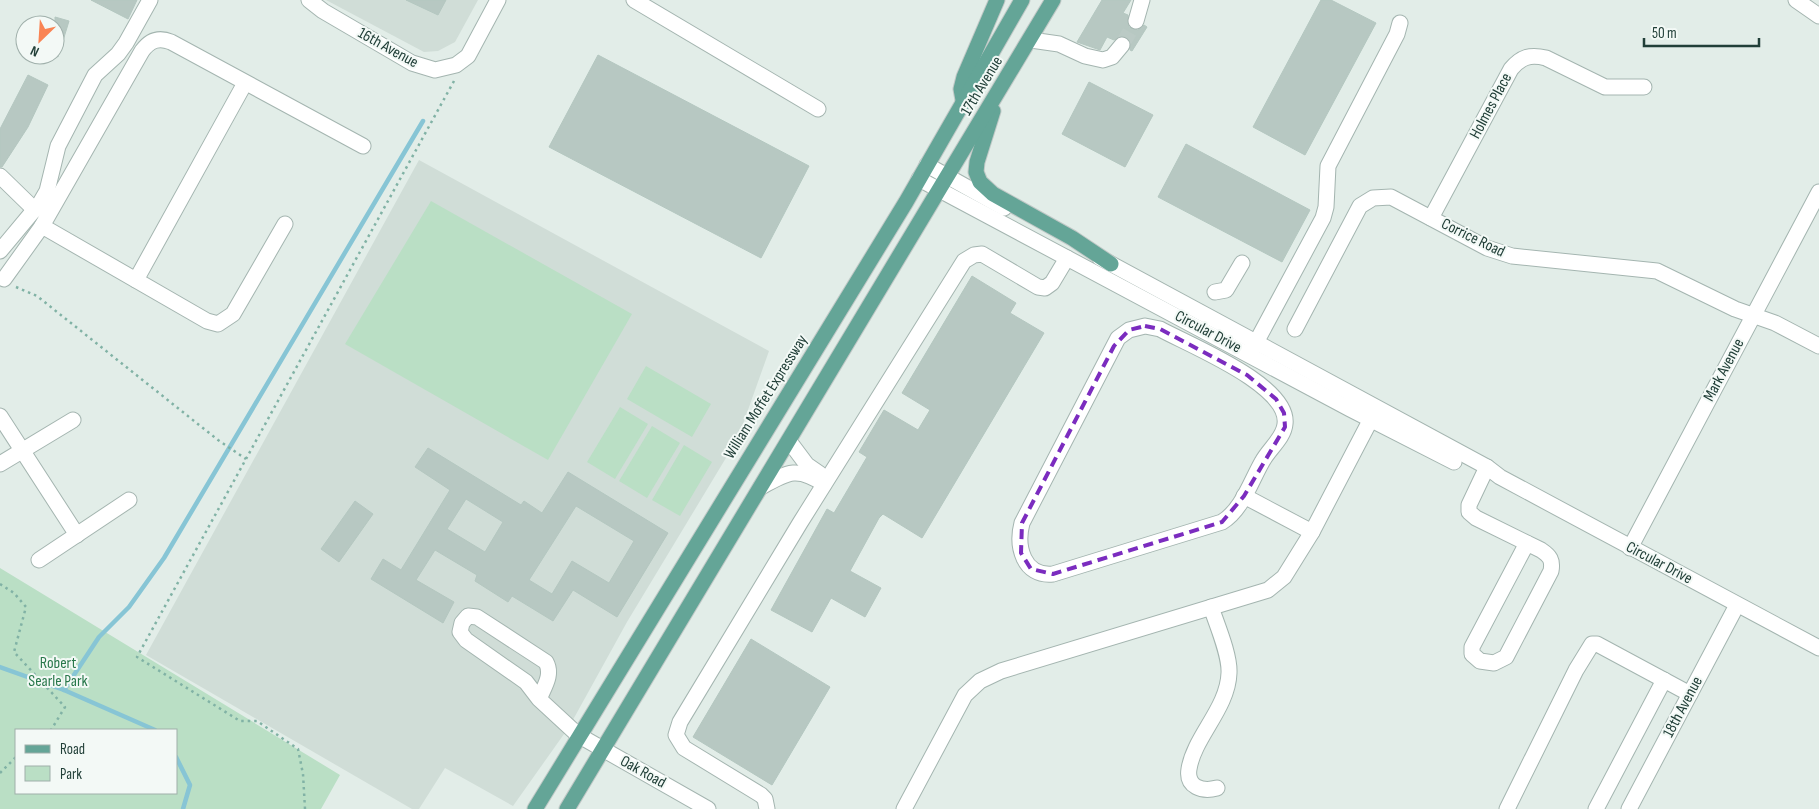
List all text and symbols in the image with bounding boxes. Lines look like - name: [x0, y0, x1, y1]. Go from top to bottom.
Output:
- north arrow: [15, 15, 65, 65]
- scale bar: [1644, 15, 1759, 47]
- street label: 16th Avenue: [355, 24, 421, 72]
- text: 50 m: [1652, 24, 1677, 43]
- text: N: [28, 42, 42, 61]
- street label: 17th Avenue: [957, 53, 1007, 119]
- street label: Holmes Place: [1466, 70, 1516, 142]
- street label: Corrice Road: [1438, 214, 1508, 262]
- street label: Circular Drive: [1172, 307, 1244, 357]
- street label: William Moffet Expressway: [720, 331, 812, 463]
- street label: Mark Avenue: [1700, 335, 1748, 405]
- street label: Circular Drive: [1623, 538, 1695, 588]
- park label: Robert Searle Park: [28, 654, 88, 691]
- street label: 18th Avenue: [1659, 673, 1707, 741]
- legend: [15, 729, 178, 794]
- text: Road: [60, 740, 85, 759]
- street label: Oak Road: [617, 752, 669, 792]
- text: Park: [60, 765, 82, 784]

